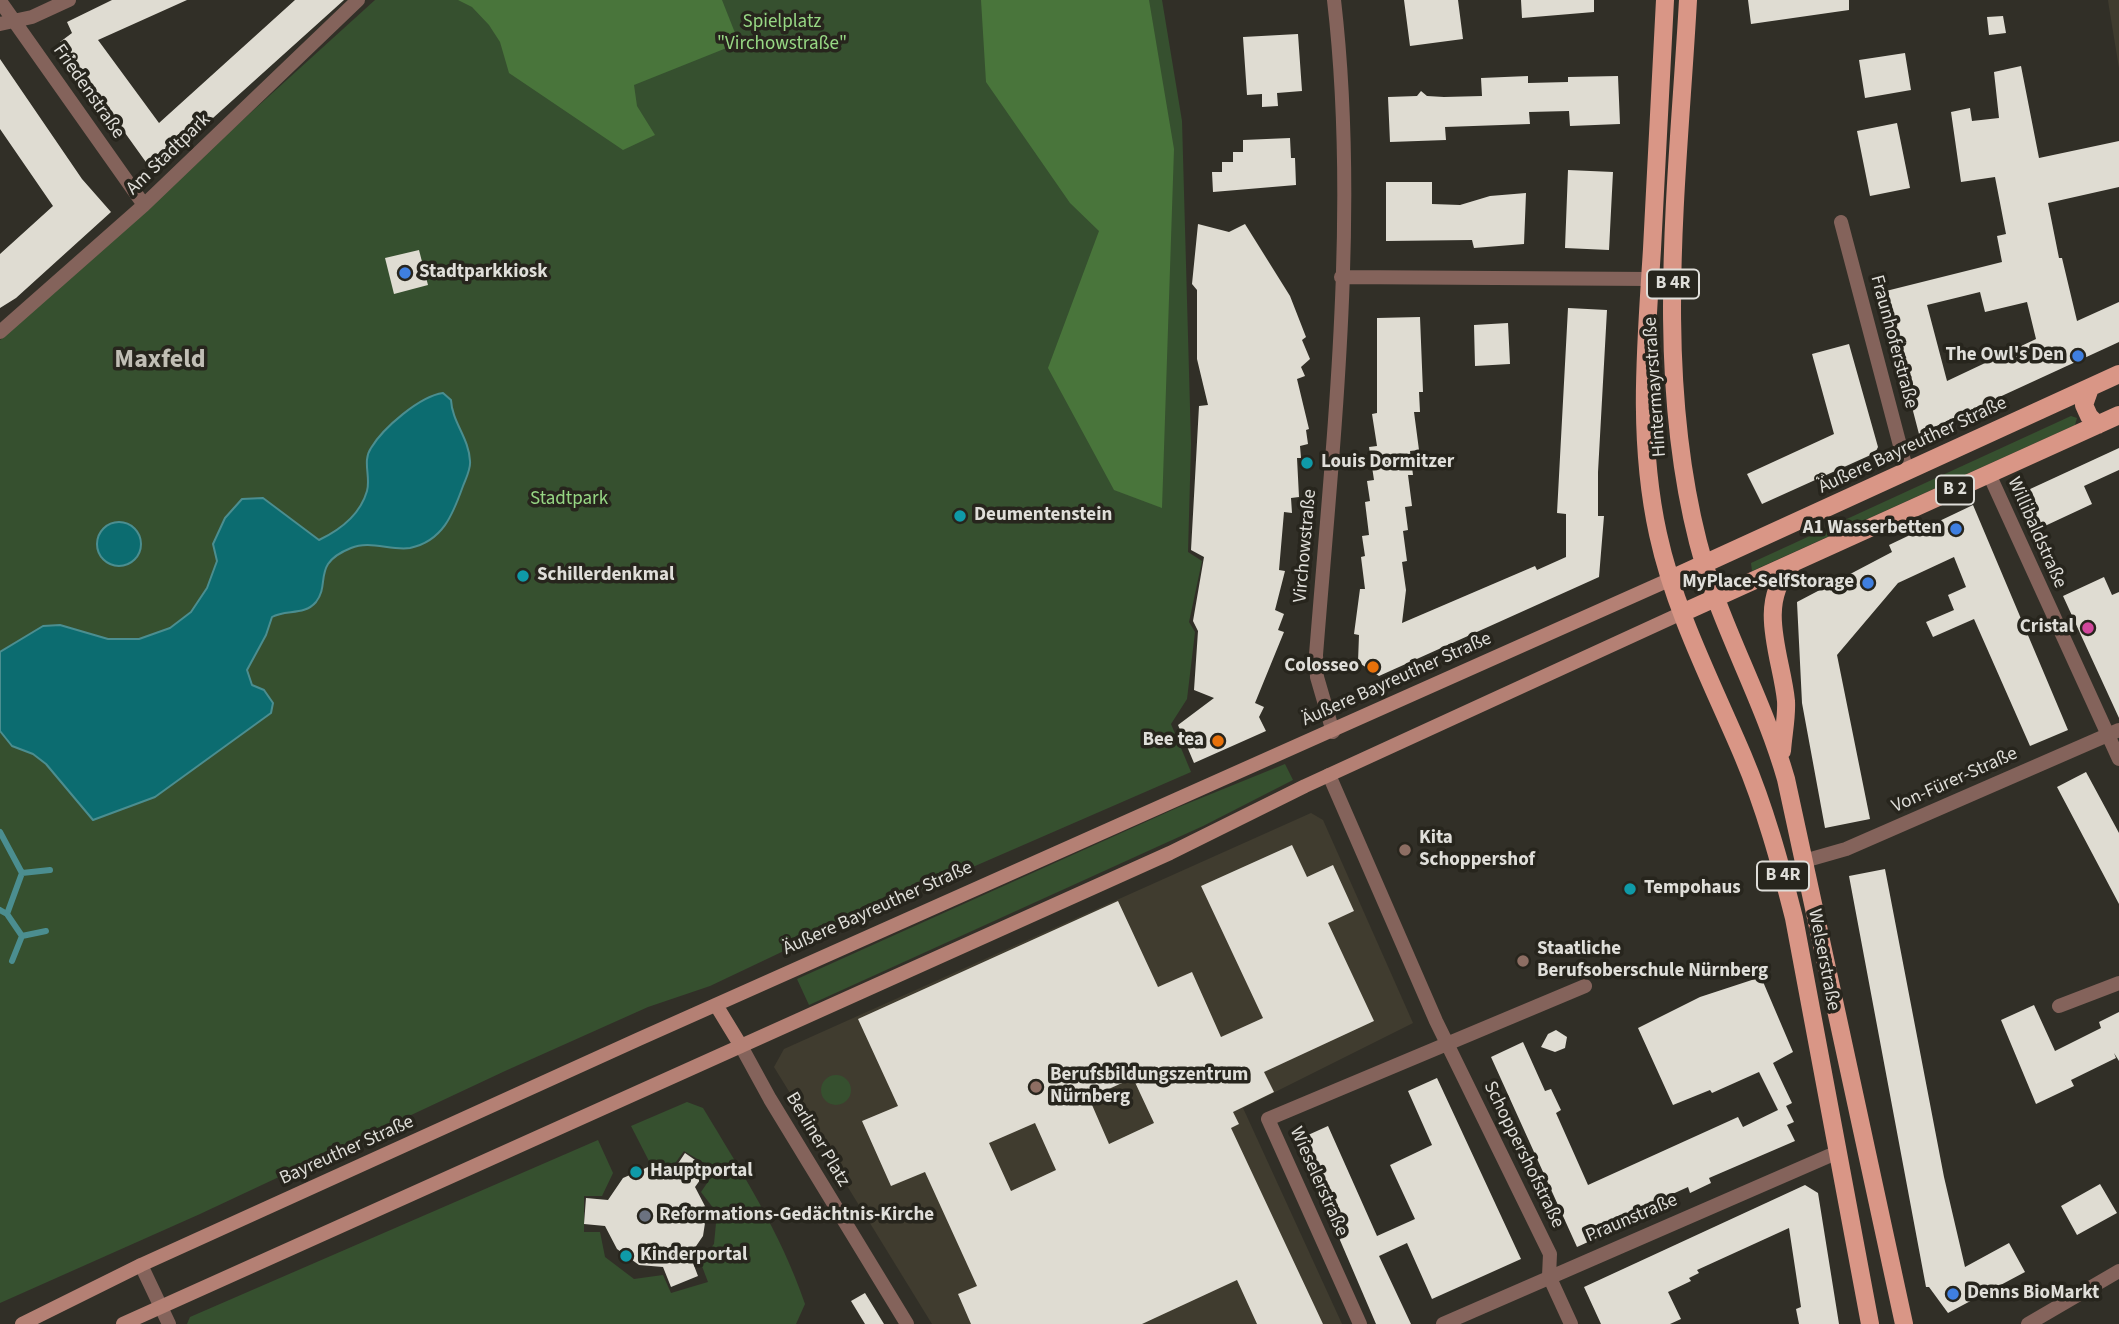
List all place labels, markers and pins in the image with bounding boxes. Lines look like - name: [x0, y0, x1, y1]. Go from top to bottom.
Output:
- place label: Stadtparkkiosk: [419, 262, 548, 284]
- marker: Stadtparkkiosk: [397, 265, 413, 281]
- place label: The Owl's Den: [1945, 345, 2064, 367]
- marker: The Owl's Den: [2070, 348, 2086, 364]
- place label: Louis Dormitzer: [1321, 452, 1454, 474]
- marker: Louis Dormitzer: [1299, 455, 1315, 471]
- place label: Deumentenstein: [974, 505, 1112, 527]
- marker: Deumentenstein: [952, 508, 968, 524]
- place label: A1 Wasserbetten: [1803, 518, 1942, 540]
- marker: A1 Wasserbetten: [1948, 521, 1964, 537]
- place label: Schillerdenkmal: [537, 565, 674, 587]
- marker: Schillerdenkmal: [515, 568, 531, 584]
- place label: MyPlace-SelfStorage: [1682, 572, 1854, 594]
- marker: MyPlace-SelfStorage: [1860, 575, 1876, 591]
- place label: Cristal: [2020, 617, 2074, 639]
- marker: Cristal: [2080, 620, 2096, 636]
- place label: Colosseo: [1284, 656, 1359, 678]
- marker: Colosseo: [1365, 659, 1381, 675]
- place label: Bee tea: [1142, 730, 1204, 752]
- marker: Bee tea: [1210, 733, 1226, 749]
- place label: Kita Schoppershof: [1419, 828, 1535, 872]
- marker: Kita Schoppershof: [1397, 842, 1413, 858]
- place label: Tempohaus: [1644, 878, 1741, 900]
- marker: Tempohaus: [1622, 881, 1638, 897]
- place label: Staatliche Berufsoberschule Nürnberg: [1537, 939, 1768, 983]
- marker: Staatliche Berufsoberschule Nürnberg: [1515, 953, 1531, 969]
- place label: Berufsbildungszentrum Nürnberg: [1050, 1065, 1248, 1109]
- marker: Berufsbildungszentrum Nürnberg: [1028, 1079, 1044, 1095]
- place label: Hauptportal: [650, 1161, 753, 1183]
- marker: Hauptportal: [628, 1164, 644, 1180]
- place label: Reformations-Gedächtnis-Kirche: [659, 1205, 934, 1227]
- marker: Reformations-Gedächtnis-Kirche: [637, 1208, 653, 1224]
- place label: Kinderportal: [640, 1245, 747, 1267]
- marker: Kinderportal: [618, 1248, 634, 1264]
- place label: Denns BioMarkt: [1967, 1283, 2099, 1305]
- marker: Denns BioMarkt: [1945, 1286, 1961, 1302]

